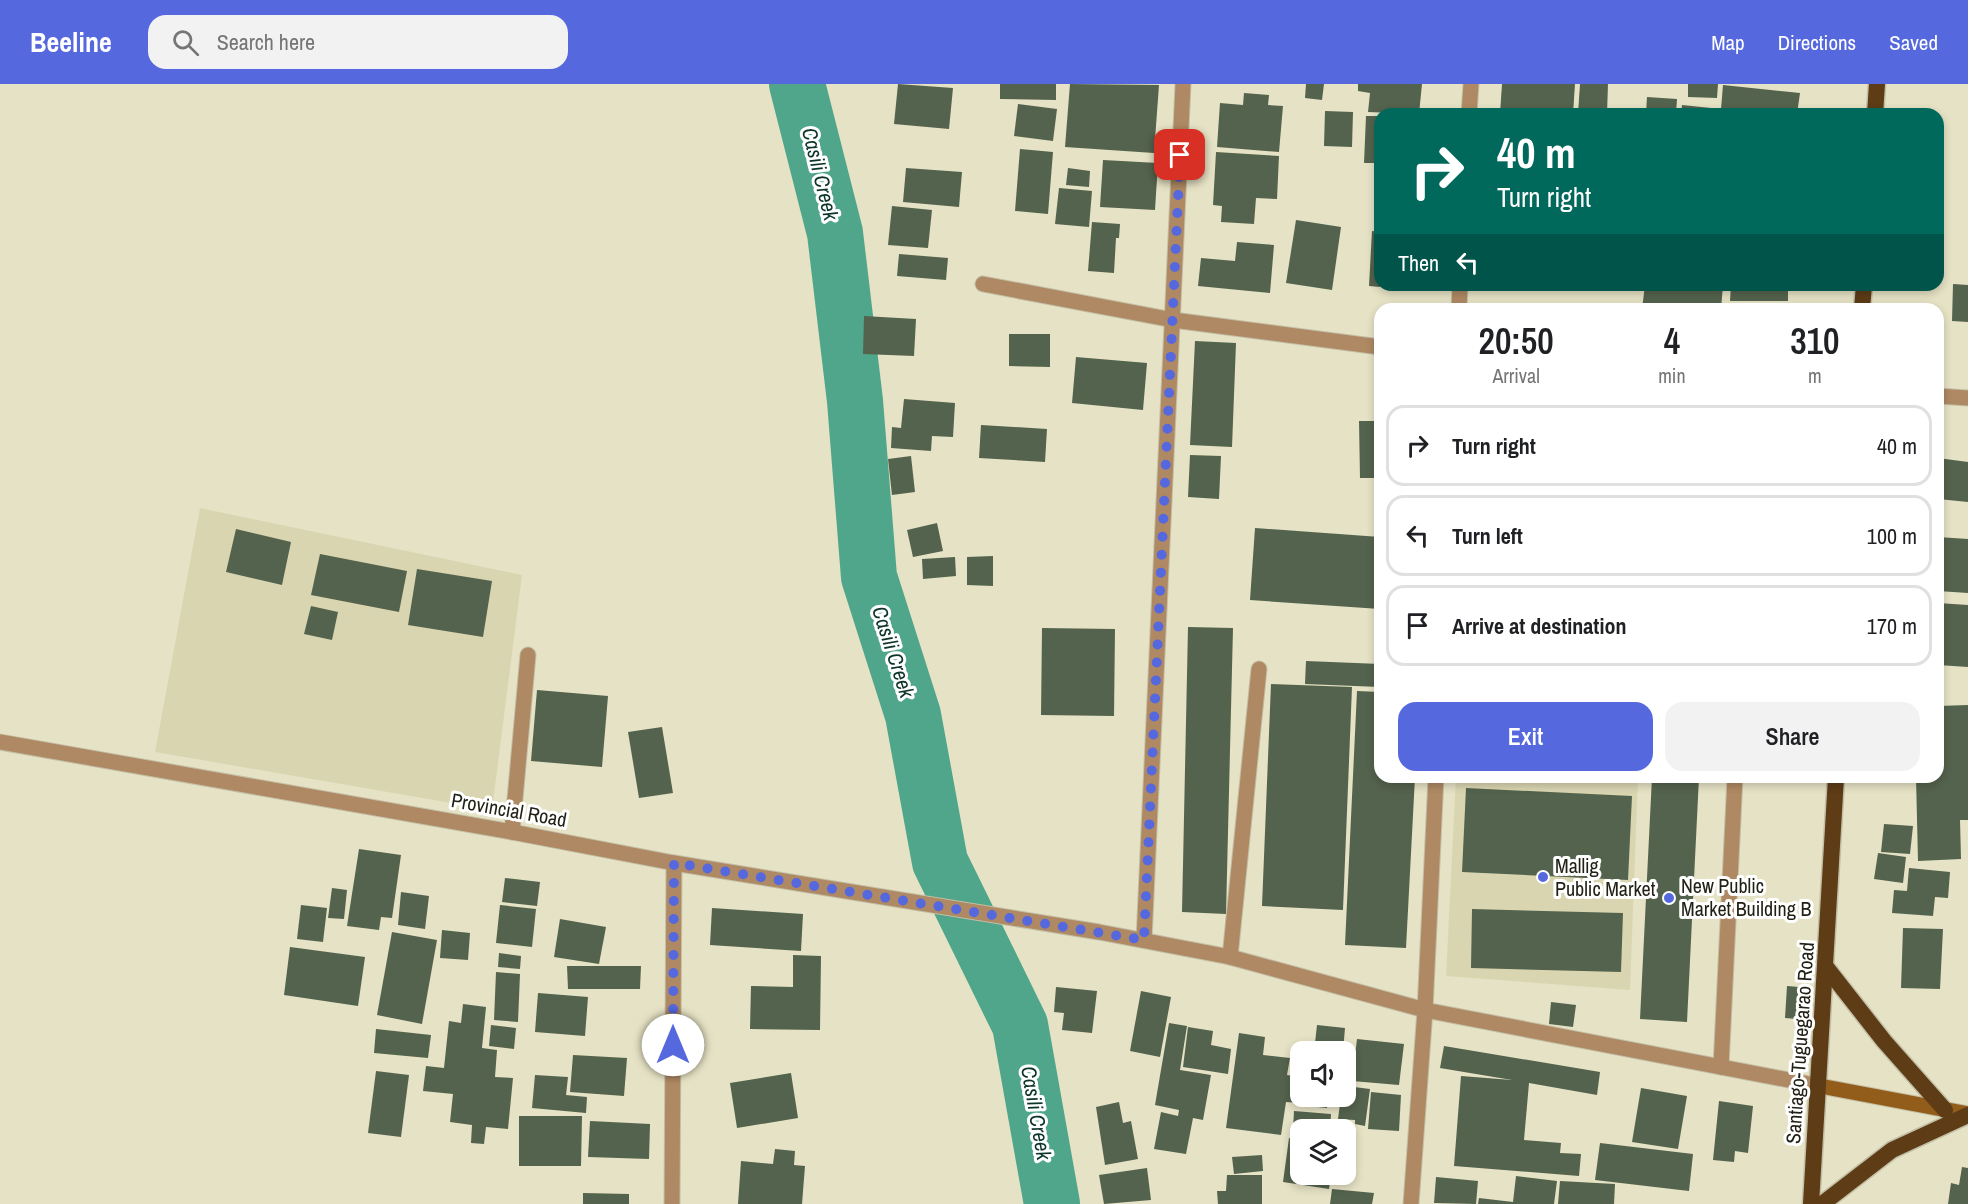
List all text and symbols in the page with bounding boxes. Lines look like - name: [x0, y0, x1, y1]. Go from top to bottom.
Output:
- search box: [148, 15, 568, 69]
- text: Beeline: [30, 23, 112, 61]
- icon: search: [169, 26, 202, 59]
- text: Search here: [217, 27, 315, 57]
- text: Map: [1711, 28, 1745, 57]
- text: Directions: [1778, 28, 1856, 57]
- text: Saved: [1889, 28, 1938, 57]
- water label: Casili Creek: [795, 124, 846, 225]
- text: 40 m: [1497, 125, 1576, 181]
- pin: [1154, 129, 1205, 180]
- icon: right: [1398, 132, 1476, 210]
- icon: arrive: [1163, 138, 1196, 171]
- text: Turn right: [1497, 179, 1591, 215]
- icon: left: [1451, 246, 1484, 279]
- text: Then: [1398, 248, 1439, 278]
- text: 20:50: [1479, 317, 1554, 365]
- text: 4: [1664, 317, 1680, 365]
- text: 310: [1790, 317, 1839, 365]
- text: Arrival: [1492, 362, 1540, 389]
- text: min: [1658, 362, 1686, 389]
- text: m: [1808, 362, 1822, 389]
- icon: right: [1401, 429, 1434, 462]
- text: Turn right: [1452, 431, 1536, 461]
- text: 40 m: [1877, 431, 1917, 461]
- icon: left: [1401, 519, 1434, 552]
- text: Turn left: [1452, 521, 1523, 551]
- text: 100 m: [1867, 521, 1917, 551]
- water label: Casili Creek: [865, 602, 922, 703]
- icon: arrive: [1401, 609, 1434, 642]
- text: Arrive at destination: [1452, 611, 1626, 641]
- text: 170 m: [1867, 611, 1917, 641]
- button: Exit: [1398, 702, 1653, 771]
- button: Share: [1665, 702, 1920, 771]
- street label: Provincial Road: [449, 786, 569, 833]
- place label: Mallig Public Market: [1555, 852, 1656, 902]
- marker: Mallig Public Market: [1536, 870, 1550, 884]
- place label: New Public Market Building B: [1681, 872, 1811, 922]
- marker: New Public Market Building B: [1662, 891, 1676, 905]
- street label: Santiago-Tuguegarao Road: [1779, 941, 1820, 1145]
- position arrow: [641, 1013, 705, 1077]
- map controls: [1290, 1041, 1356, 1185]
- button: sound: [1290, 1041, 1356, 1107]
- water label: Casili Creek: [1014, 1064, 1059, 1163]
- button: layers: [1290, 1119, 1356, 1185]

